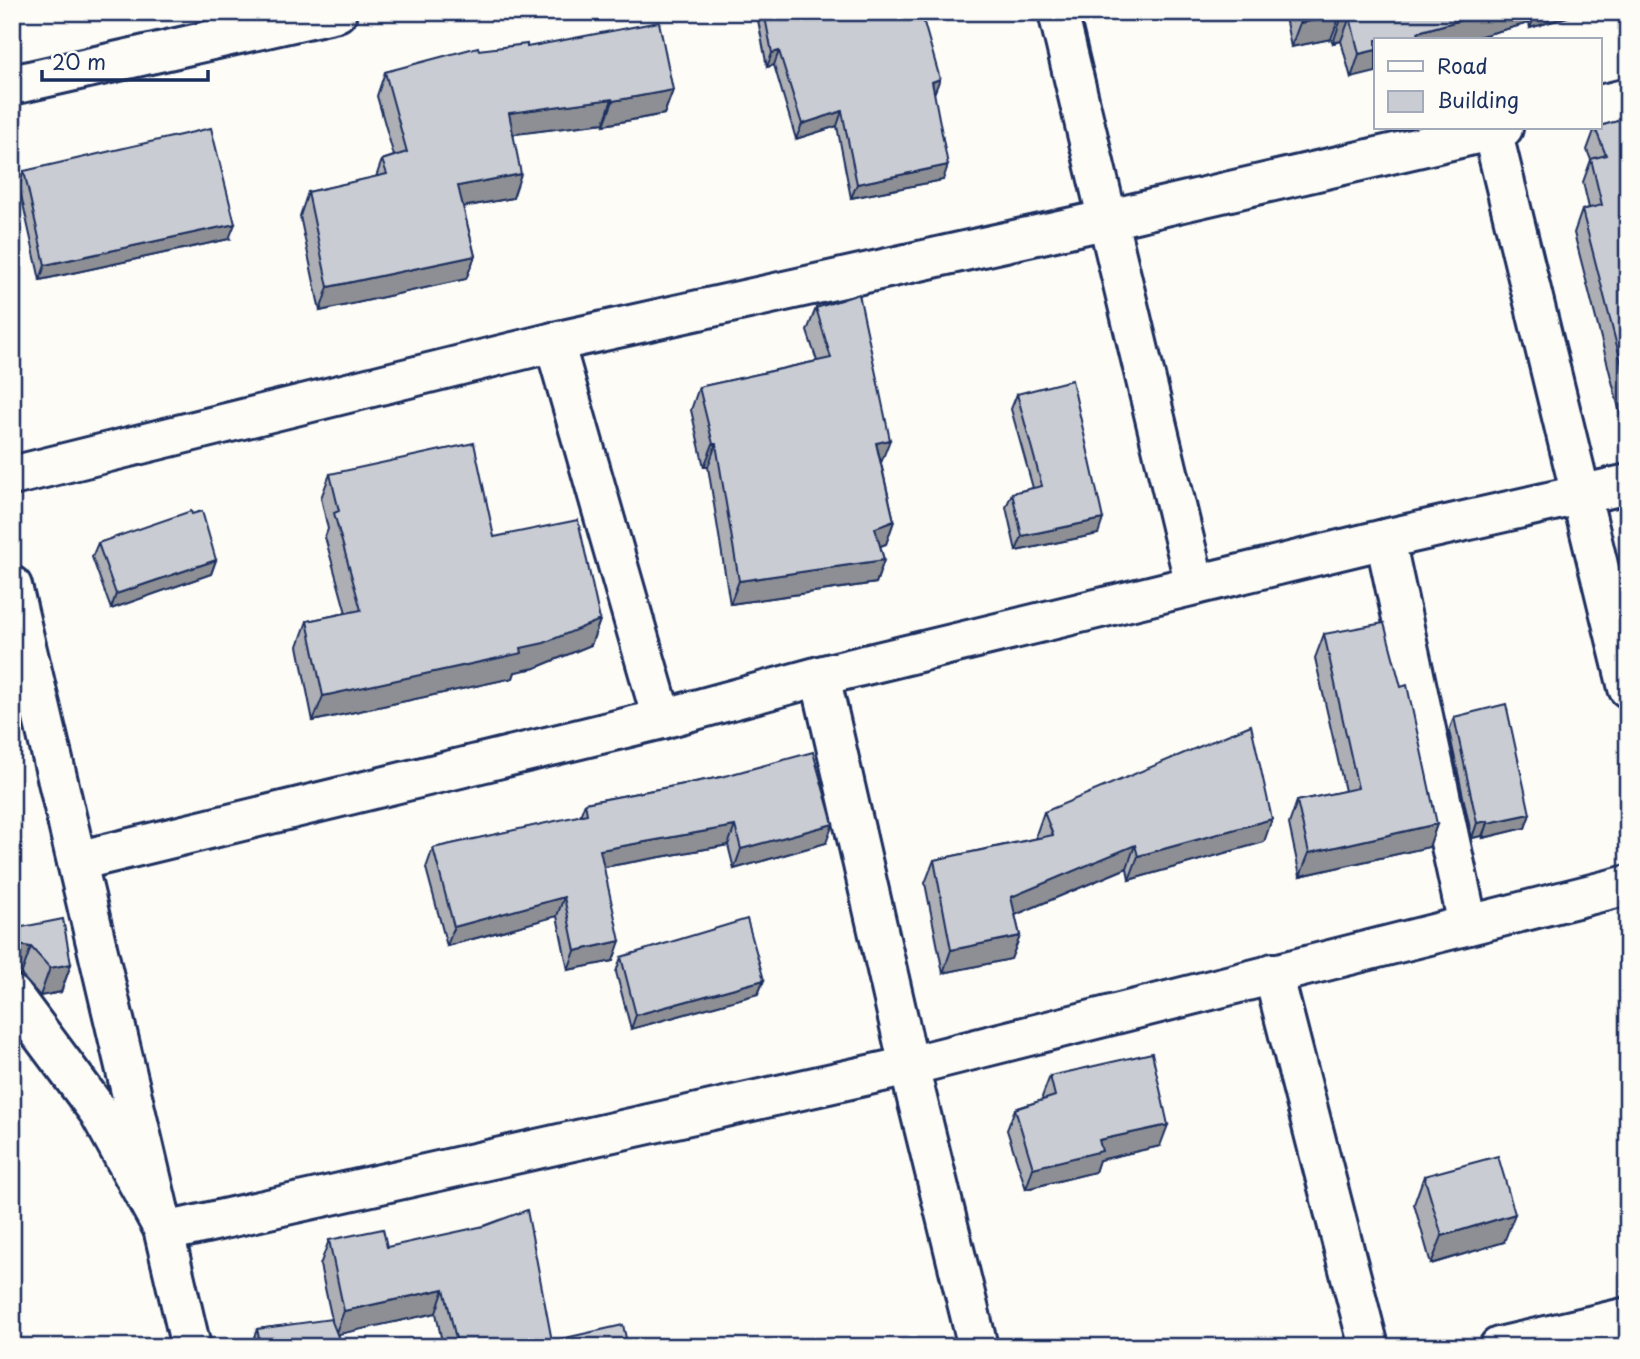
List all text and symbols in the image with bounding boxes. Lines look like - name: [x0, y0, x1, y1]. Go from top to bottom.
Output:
- scale bar: [42, 38, 208, 82]
- legend: [1374, 38, 1602, 130]
- text: 20 m: [52, 45, 106, 77]
- text: Road: [1437, 49, 1488, 81]
- text: Building: [1437, 83, 1519, 115]

